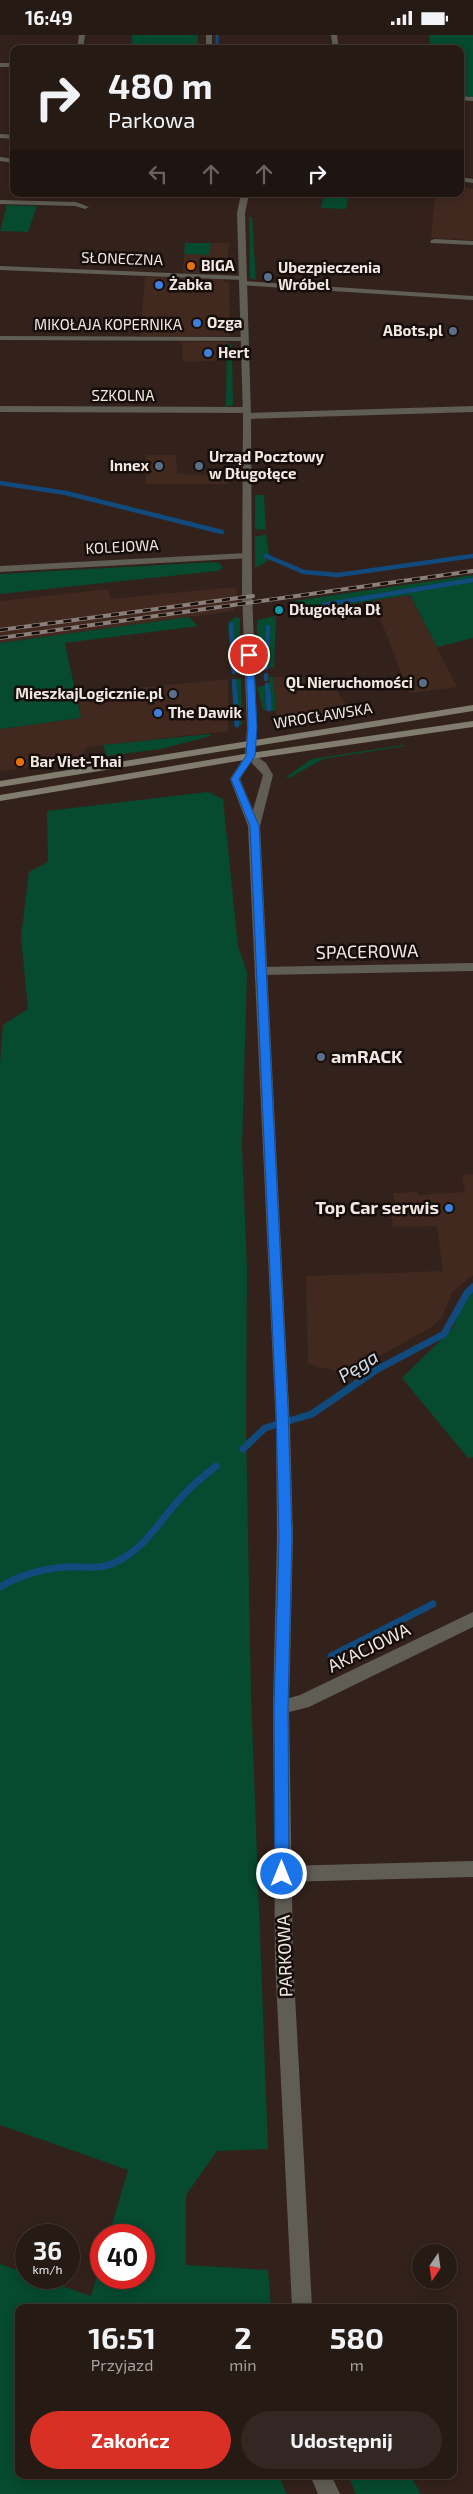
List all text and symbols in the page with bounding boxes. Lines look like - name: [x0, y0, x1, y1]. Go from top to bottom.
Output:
- text: 16:49: [25, 6, 73, 29]
- text: 480 m: [108, 64, 213, 106]
- icon: right: [25, 65, 90, 130]
- text: Parkowa: [108, 106, 195, 132]
- icon: left: [144, 160, 172, 188]
- icon: ahead: [197, 160, 225, 188]
- icon: ahead: [250, 160, 278, 188]
- icon: right: [303, 160, 331, 188]
- street label: SŁONECZNA: [81, 248, 164, 268]
- place label: BIGA: [201, 256, 235, 274]
- place label: Ubezpieczenia Wróbel: [278, 258, 381, 293]
- marker: BIGA: [185, 260, 197, 272]
- marker: Ubezpieczenia Wróbel: [262, 271, 274, 283]
- place label: Żabka: [169, 275, 212, 293]
- marker: Żabka: [153, 279, 165, 291]
- place label: Ozga: [207, 313, 242, 331]
- street label: MIKOŁAJA KOPERNIKA: [34, 315, 183, 333]
- marker: Ozga: [191, 317, 203, 329]
- place label: ABots.pl: [383, 321, 443, 339]
- marker: ABots.pl: [447, 325, 459, 337]
- place label: Hert: [218, 343, 249, 361]
- marker: Hert: [202, 347, 214, 359]
- street label: SZKOLNA: [91, 386, 155, 404]
- place label: Urząd Pocztowy w Długołęce: [209, 447, 325, 482]
- place label: Innex: [110, 456, 149, 474]
- marker: Innex: [153, 460, 165, 472]
- marker: Urząd Pocztowy w Długołęce: [193, 460, 205, 472]
- street label: KOLEJOWA: [85, 535, 160, 557]
- place label: Długołęka Dł: [289, 600, 381, 618]
- marker: Długołęka Dł: [273, 604, 285, 616]
- pin: [228, 634, 270, 676]
- icon: arrive: [235, 641, 263, 669]
- place label: QL Nieruchomości: [286, 673, 413, 692]
- marker: QL Nieruchomości: [417, 677, 429, 689]
- place label: MieszkajLogicznie.pl: [15, 684, 163, 702]
- marker: MieszkajLogicznie.pl: [167, 688, 179, 700]
- street label: WROCŁAWSKA: [272, 698, 374, 732]
- place label: The Dawik: [168, 703, 242, 721]
- marker: The Dawik: [152, 707, 164, 719]
- place label: Bar Viet-Thai: [30, 752, 122, 770]
- marker: Bar Viet-Thai: [14, 756, 26, 768]
- street label: SPACEROWA: [316, 939, 419, 963]
- place label: amRACK: [331, 1045, 403, 1067]
- marker: amRACK: [315, 1051, 327, 1063]
- place label: Top Car serwis: [315, 1196, 439, 1218]
- marker: Top Car serwis: [443, 1202, 455, 1214]
- water label: Pęga: [333, 1344, 382, 1387]
- street label: AKACJOWA: [324, 1617, 414, 1677]
- position arrow: [255, 1847, 307, 1899]
- street label: PARKOWA: [272, 1914, 296, 1998]
- speed limit sign: 40: [90, 2224, 155, 2289]
- text: 36: [33, 2235, 62, 2265]
- north arrow: [412, 2244, 458, 2289]
- map controls: [412, 2244, 457, 2289]
- text: km/h: [33, 2262, 62, 2276]
- text: 16:51: [88, 2319, 156, 2355]
- text: 2: [234, 2319, 252, 2355]
- text: 580: [330, 2319, 384, 2355]
- text: Przyjazd: [91, 2355, 153, 2374]
- text: min: [229, 2355, 256, 2374]
- text: m: [350, 2355, 364, 2374]
- button: Zakończ: [30, 2411, 231, 2469]
- button: Udostępnij: [241, 2411, 442, 2469]

